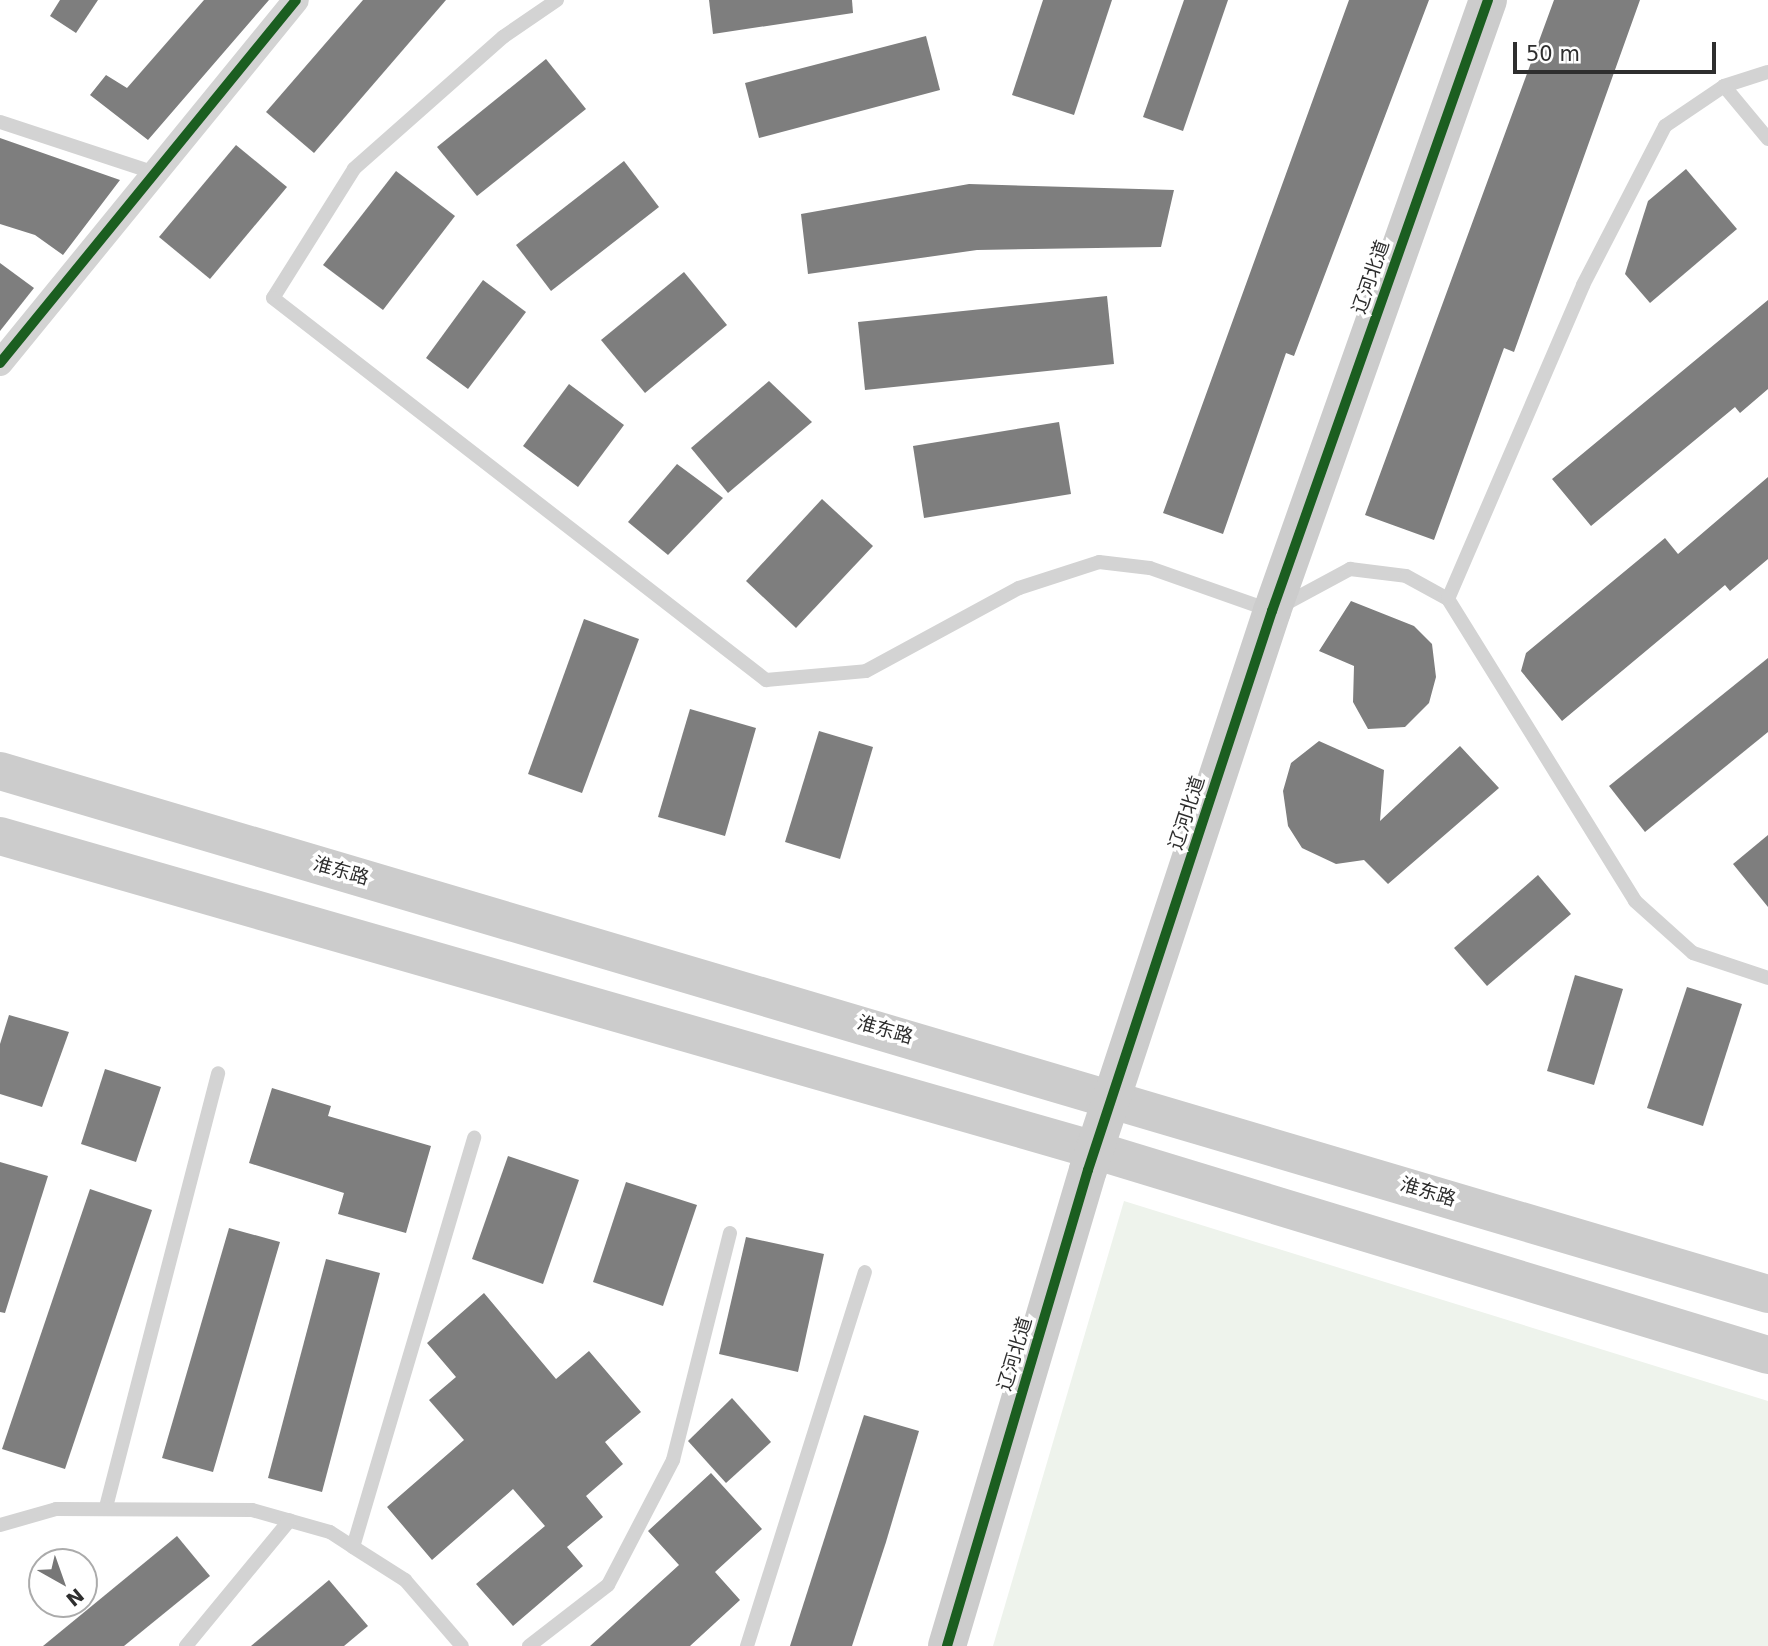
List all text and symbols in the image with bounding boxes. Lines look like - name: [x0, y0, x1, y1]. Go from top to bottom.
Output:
- scale bar: [1516, 28, 1719, 72]
- text: 50 m: [1526, 42, 1580, 66]
- street label: 辽河北道: [1348, 237, 1394, 317]
- street label: 辽河北道: [1164, 773, 1210, 853]
- street label: 淮东路: [310, 852, 372, 890]
- street label: 淮东路: [854, 1011, 916, 1049]
- street label: 淮东路: [1397, 1173, 1459, 1211]
- street label: 辽河北道: [993, 1314, 1037, 1394]
- north arrow: [28, 1548, 98, 1618]
- text: N: [62, 1584, 88, 1611]

